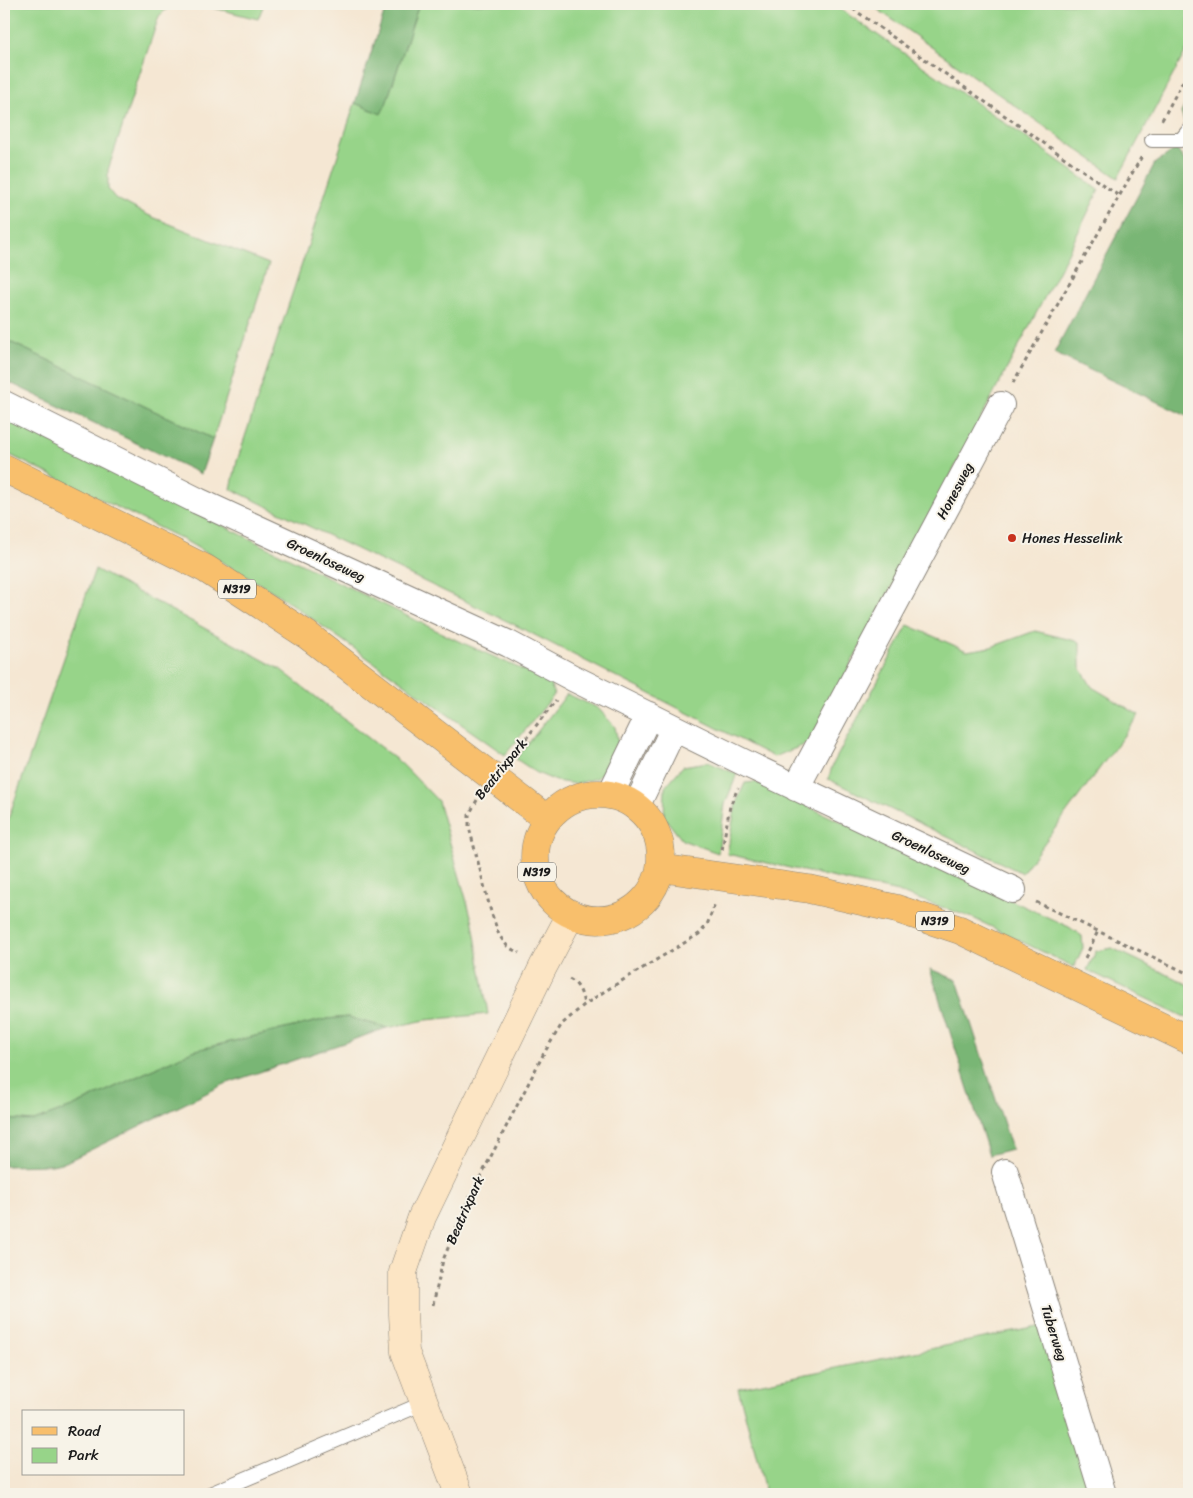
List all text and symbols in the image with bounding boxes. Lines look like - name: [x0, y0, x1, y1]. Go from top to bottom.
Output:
- street label: Honesweg: [929, 458, 981, 524]
- place label: Hones Hesselink: [1022, 526, 1123, 551]
- street label: Groenloseweg: [282, 531, 370, 589]
- marker: Hones Hesselink: [1006, 532, 1018, 544]
- road number: N319: [218, 580, 256, 598]
- street label: Beatrixpark: [468, 733, 534, 805]
- street label: Groenloseweg: [887, 823, 975, 881]
- road number: N319: [518, 862, 556, 882]
- road number: N319: [916, 911, 954, 930]
- street label: Beatrixpark: [439, 1171, 491, 1249]
- street label: Tuberweg: [1034, 1302, 1074, 1364]
- legend: [22, 1410, 185, 1476]
- text: Road: [68, 1418, 101, 1444]
- text: Park: [68, 1442, 99, 1468]

